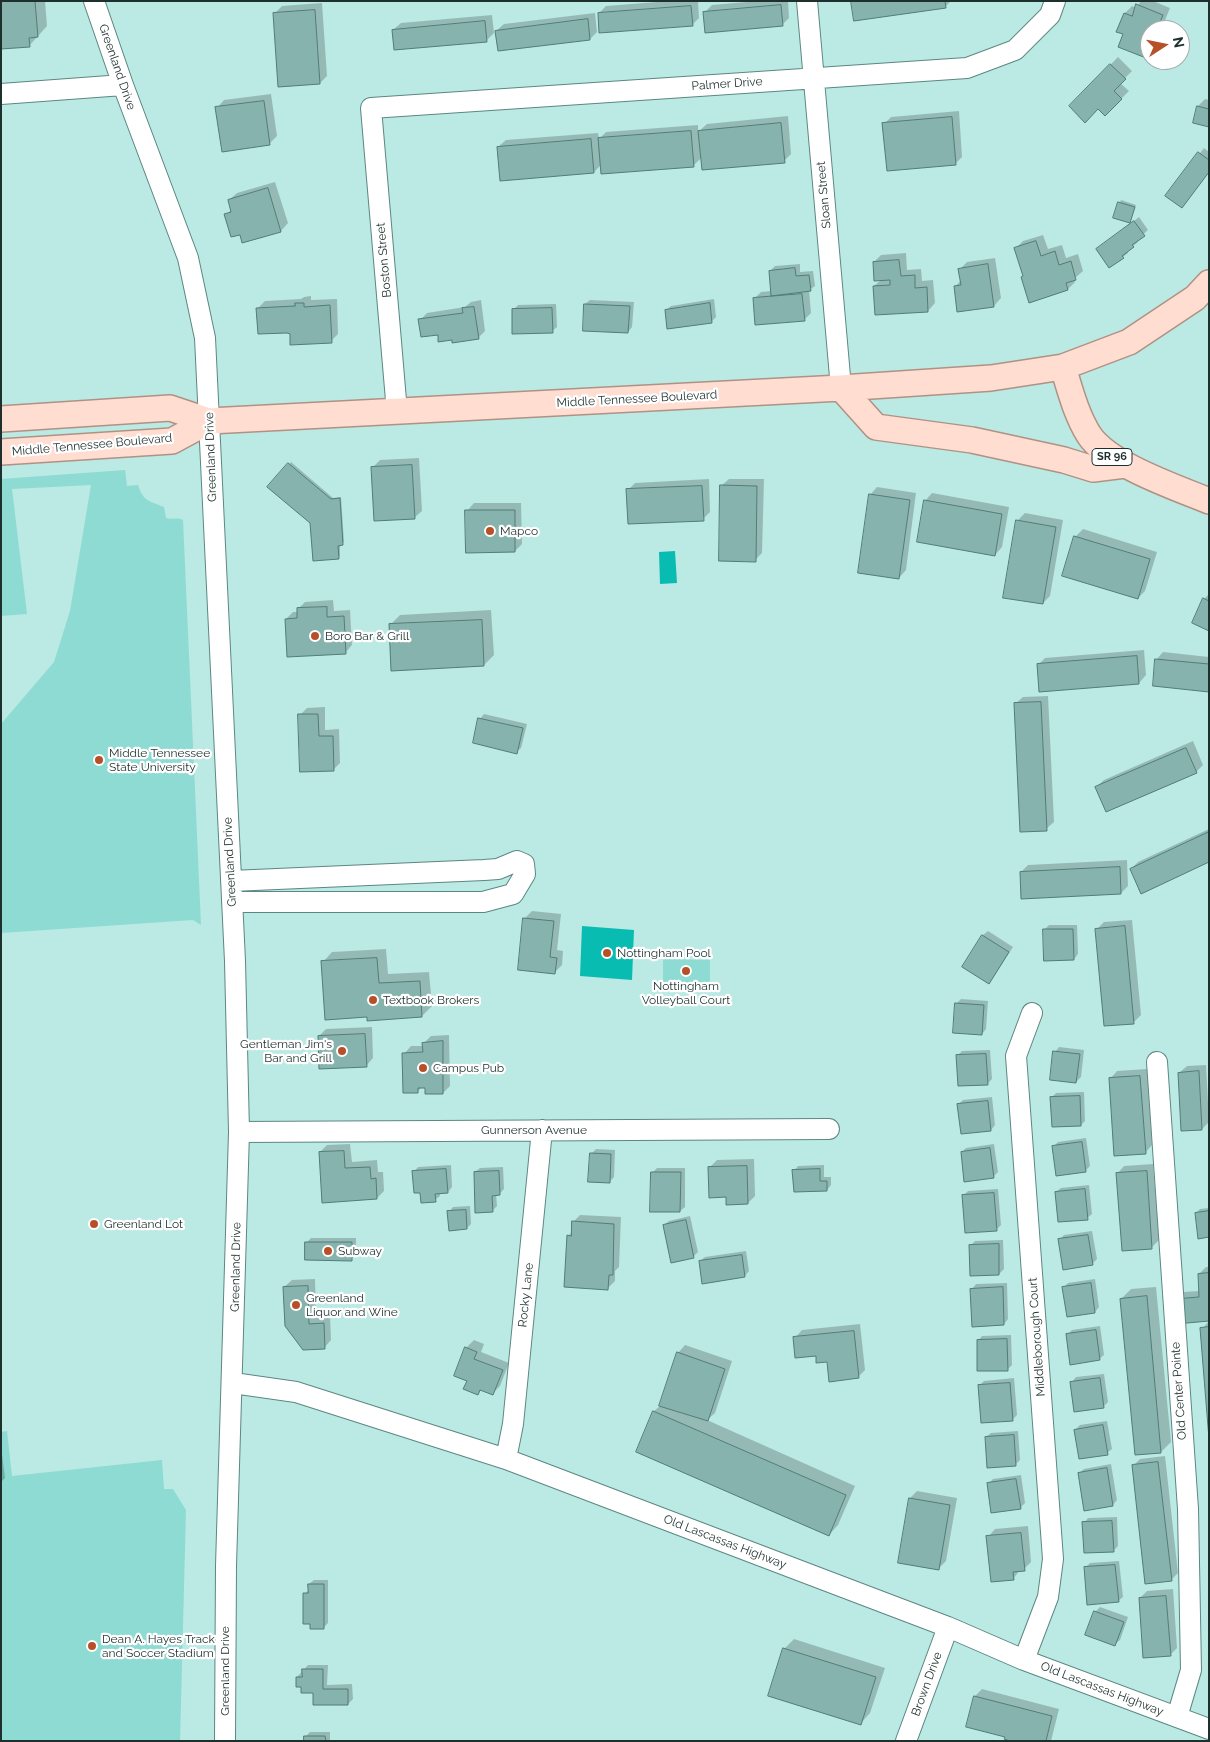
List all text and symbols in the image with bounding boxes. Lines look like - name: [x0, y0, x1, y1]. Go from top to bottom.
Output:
- north arrow: [1140, 20, 1190, 70]
- street label: Greenland Drive: [96, 22, 138, 112]
- text: N: [1170, 36, 1188, 49]
- street label: Palmer Drive: [691, 74, 763, 94]
- street label: Sloan Street: [814, 161, 834, 229]
- street label: Boston Street: [374, 222, 394, 298]
- street label: Middle Tennessee Boulevard: [556, 388, 718, 410]
- street label: Greenland Drive: [202, 412, 220, 502]
- street label: Middle Tennessee Boulevard: [11, 431, 173, 459]
- road number: SR 96: [1092, 448, 1132, 466]
- place label: Mapco: [500, 524, 538, 538]
- marker: Mapco: [484, 525, 496, 537]
- place label: Boro Bar & Grill: [325, 629, 409, 643]
- marker: Boro Bar & Grill: [309, 630, 321, 642]
- place label: Middle Tennessee State University: [109, 746, 210, 774]
- marker: Middle Tennessee State University: [93, 754, 105, 766]
- street label: Greenland Drive: [220, 817, 240, 907]
- place label: Nottingham Pool: [617, 946, 711, 960]
- marker: Nottingham Pool: [601, 947, 613, 959]
- marker: Nottingham Volleyball Court: [680, 965, 692, 977]
- place label: Nottingham Volleyball Court: [642, 979, 730, 1007]
- place label: Textbook Brokers: [383, 993, 479, 1007]
- marker: Textbook Brokers: [367, 994, 379, 1006]
- place label: Gentleman Jim's Bar and Grill: [240, 1037, 332, 1065]
- marker: Gentleman Jim's Bar and Grill: [336, 1045, 348, 1057]
- place label: Campus Pub: [433, 1061, 504, 1075]
- marker: Campus Pub: [417, 1062, 429, 1074]
- street label: Gunnerson Avenue: [481, 1123, 587, 1137]
- place label: Greenland Lot: [104, 1217, 183, 1231]
- marker: Greenland Lot: [88, 1218, 100, 1230]
- street label: Greenland Drive: [228, 1222, 244, 1312]
- place label: Subway: [338, 1244, 382, 1258]
- marker: Subway: [322, 1245, 334, 1257]
- street label: Rocky Lane: [515, 1262, 537, 1328]
- street label: Middleborough Court: [1026, 1277, 1048, 1397]
- place label: Greenland Liquor and Wine: [306, 1291, 398, 1319]
- marker: Greenland Liquor and Wine: [290, 1299, 302, 1311]
- street label: Old Center Pointe: [1168, 1341, 1190, 1441]
- street label: Old Lascassas Highway: [662, 1512, 788, 1572]
- street label: Greenland Drive: [218, 1626, 232, 1716]
- place label: Dean A. Hayes Track and Soccer Stadium: [102, 1632, 215, 1660]
- marker: Dean A. Hayes Track and Soccer Stadium: [86, 1640, 98, 1652]
- street label: Brown Drive: [909, 1650, 945, 1718]
- street label: Old Lascassas Highway: [1039, 1659, 1165, 1719]

